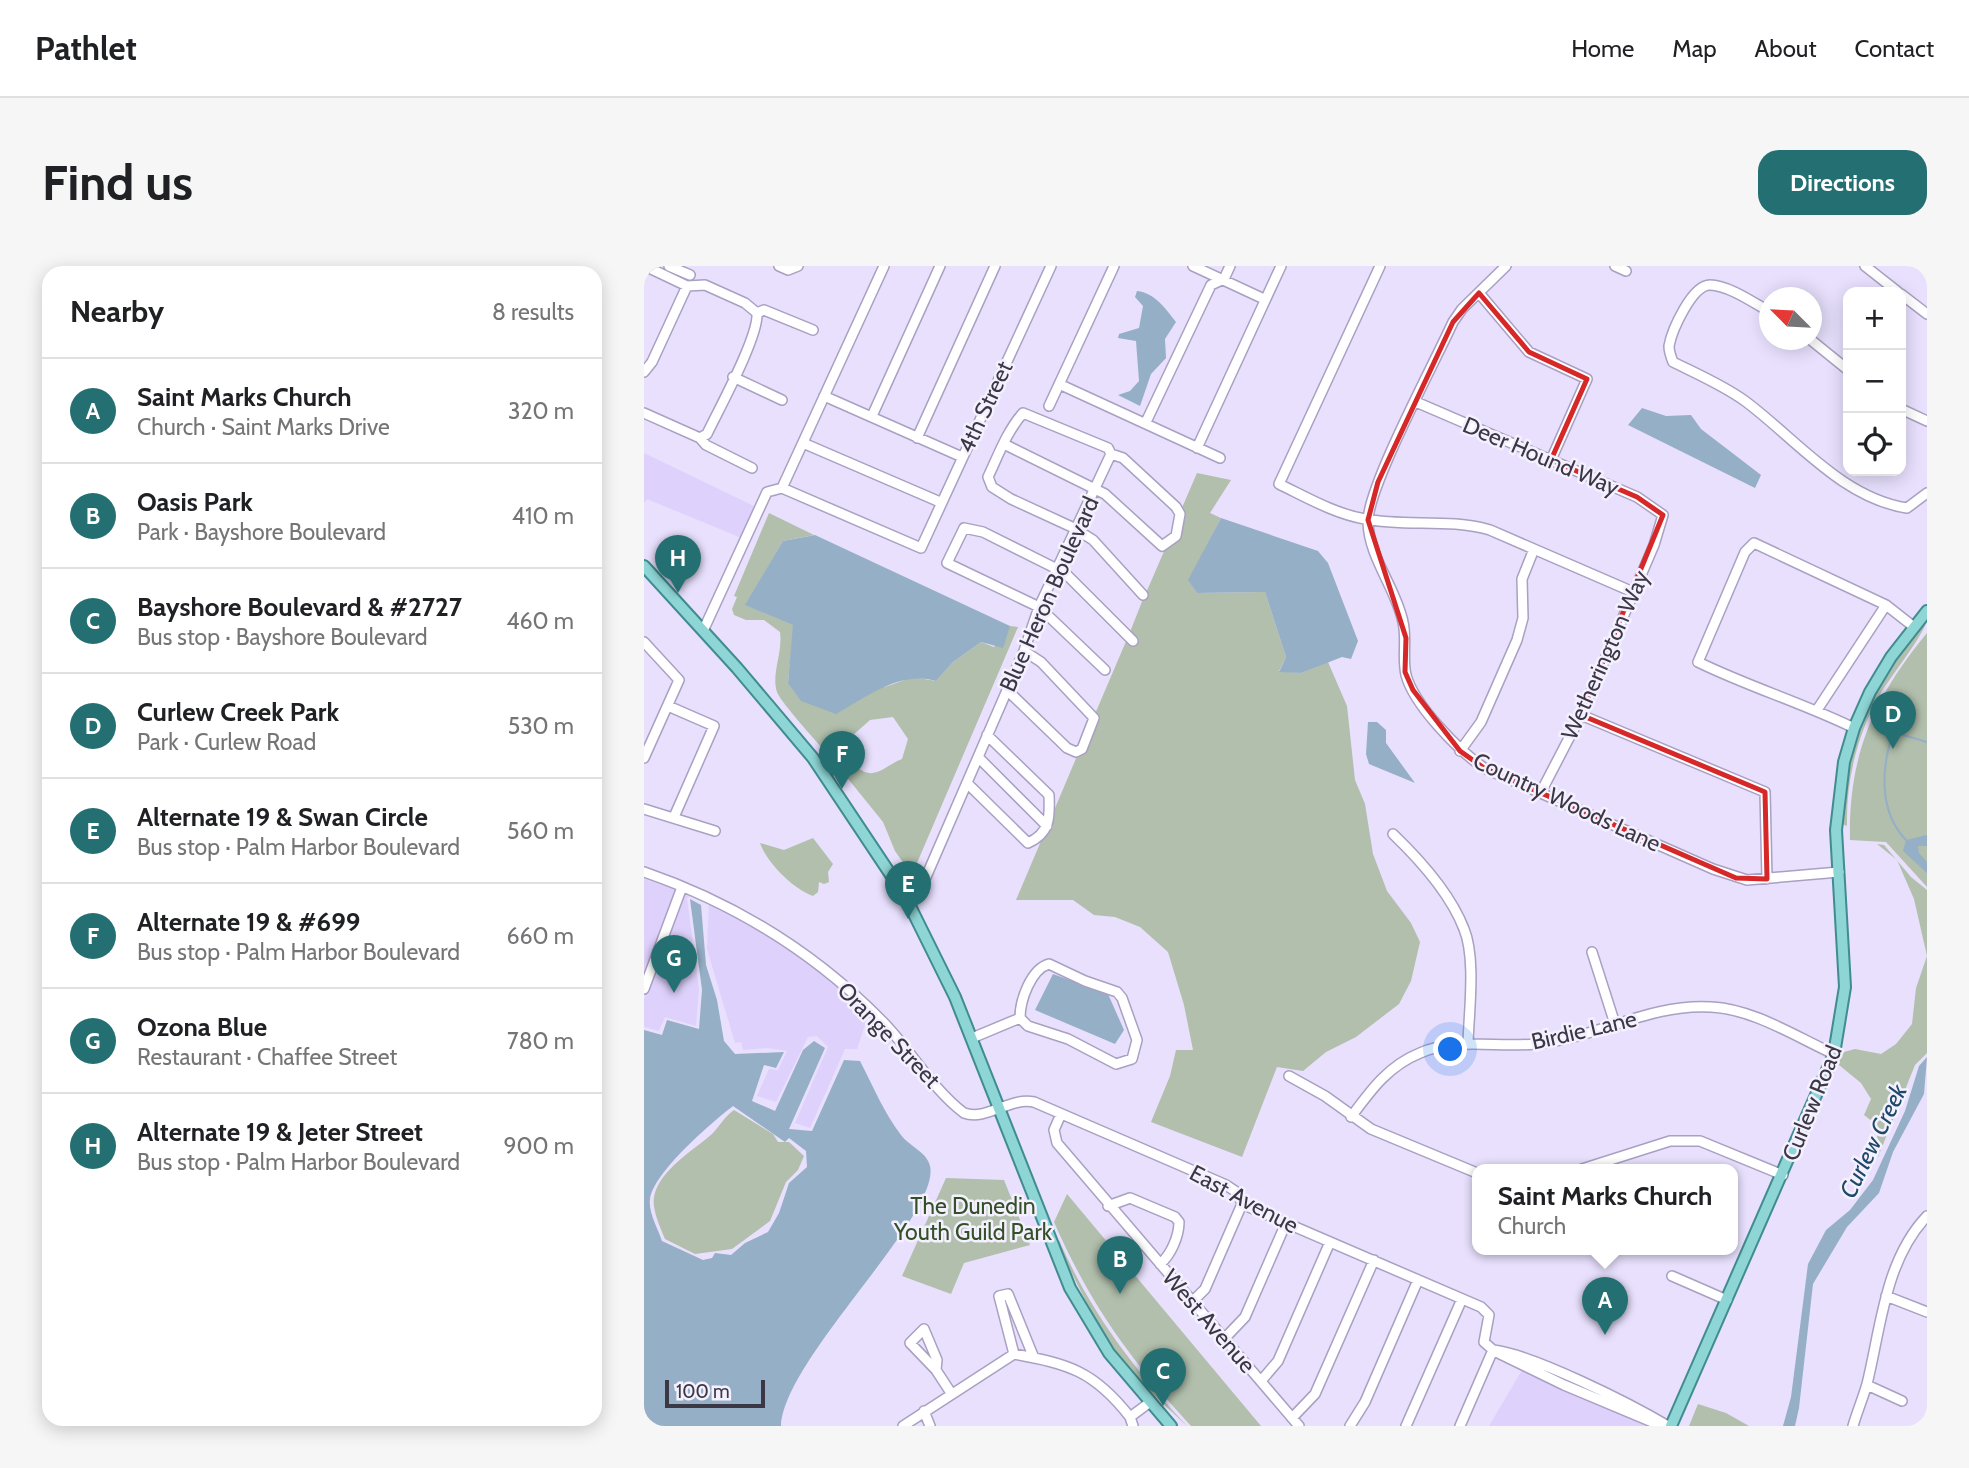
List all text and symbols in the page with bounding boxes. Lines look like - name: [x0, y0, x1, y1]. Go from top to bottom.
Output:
- text: Pathlet: [35, 28, 137, 68]
- text: Home: [1571, 34, 1634, 63]
- text: Map: [1672, 34, 1717, 63]
- text: About: [1755, 34, 1817, 63]
- text: Contact: [1855, 34, 1934, 63]
- button: Directions: [1758, 150, 1927, 215]
- text: Find us: [42, 153, 193, 212]
- north arrow: [1759, 287, 1822, 350]
- map controls: [1843, 287, 1906, 476]
- button: +: [1843, 287, 1906, 350]
- text: Nearby: [70, 293, 164, 330]
- text: 8 results: [492, 298, 574, 326]
- button: −: [1843, 350, 1906, 413]
- street label: 4th Street: [952, 357, 1018, 457]
- text: Saint Marks Church: [137, 381, 352, 413]
- text: A: [86, 397, 100, 425]
- text: 320 m: [508, 397, 574, 425]
- street label: Deer Hound Way: [1459, 410, 1624, 502]
- text: Church · Saint Marks Drive: [137, 413, 390, 441]
- button: locate: [1843, 413, 1906, 476]
- text: Oasis Park: [137, 486, 253, 518]
- street label: Blue Heron Boulevard: [993, 492, 1105, 696]
- text: B: [86, 502, 100, 530]
- text: 410 m: [512, 502, 574, 530]
- text: Park · Bayshore Boulevard: [137, 518, 386, 546]
- pin: H: [655, 535, 701, 593]
- street label: Wetherington Way: [1555, 566, 1655, 744]
- text: Bayshore Boulevard & #2727: [137, 591, 462, 623]
- text: C: [86, 607, 100, 635]
- text: 460 m: [506, 607, 574, 635]
- text: Bus stop · Bayshore Boulevard: [137, 623, 428, 651]
- pin: D: [1870, 691, 1916, 749]
- text: Curlew Creek Park: [137, 696, 339, 728]
- text: D: [85, 712, 101, 740]
- text: 530 m: [508, 712, 574, 740]
- text: Park · Curlew Road: [137, 728, 316, 756]
- pin: F: [819, 731, 865, 789]
- street label: Country Woods Lane: [1469, 746, 1665, 858]
- text: Alternate 19 & Swan Circle: [137, 801, 428, 833]
- text: E: [86, 817, 100, 845]
- text: 560 m: [507, 817, 574, 845]
- text: Bus stop · Palm Harbor Boulevard: [137, 833, 460, 861]
- pin: E: [885, 861, 931, 919]
- text: Alternate 19 & #699: [137, 906, 360, 938]
- text: F: [87, 922, 99, 950]
- text: 660 m: [506, 922, 574, 950]
- pin: G: [651, 935, 697, 993]
- text: Bus stop · Palm Harbor Boulevard: [137, 938, 460, 966]
- street label: Orange Street: [832, 976, 946, 1094]
- street label: Birdie Lane: [1529, 1004, 1640, 1056]
- text: Ozona Blue: [137, 1011, 267, 1043]
- text: G: [85, 1027, 101, 1055]
- text: 780 m: [507, 1027, 574, 1055]
- your location: [1433, 1032, 1467, 1066]
- street label: Curlew Road: [1776, 1041, 1848, 1165]
- text: Restaurant · Chaffee Street: [137, 1043, 397, 1071]
- water label: Curlew Creek: [1833, 1079, 1913, 1203]
- text: Alternate 19 & Jeter Street: [137, 1116, 423, 1148]
- text: H: [85, 1132, 101, 1160]
- text: 900 m: [503, 1132, 574, 1160]
- text: Bus stop · Palm Harbor Boulevard: [137, 1148, 460, 1176]
- street label: East Avenue: [1185, 1159, 1303, 1239]
- popup: [1472, 1164, 1738, 1255]
- text: Saint Marks Church: [1498, 1180, 1712, 1212]
- park label: The Dunedin Youth Guild Park: [893, 1192, 1053, 1246]
- text: Church: [1498, 1212, 1566, 1240]
- pin: B: [1097, 1236, 1143, 1294]
- street label: West Avenue: [1156, 1264, 1262, 1379]
- pin: A: [1582, 1277, 1628, 1335]
- pin: C: [1140, 1348, 1186, 1406]
- scale bar: [665, 1377, 765, 1409]
- text: 100 m: [676, 1380, 730, 1403]

